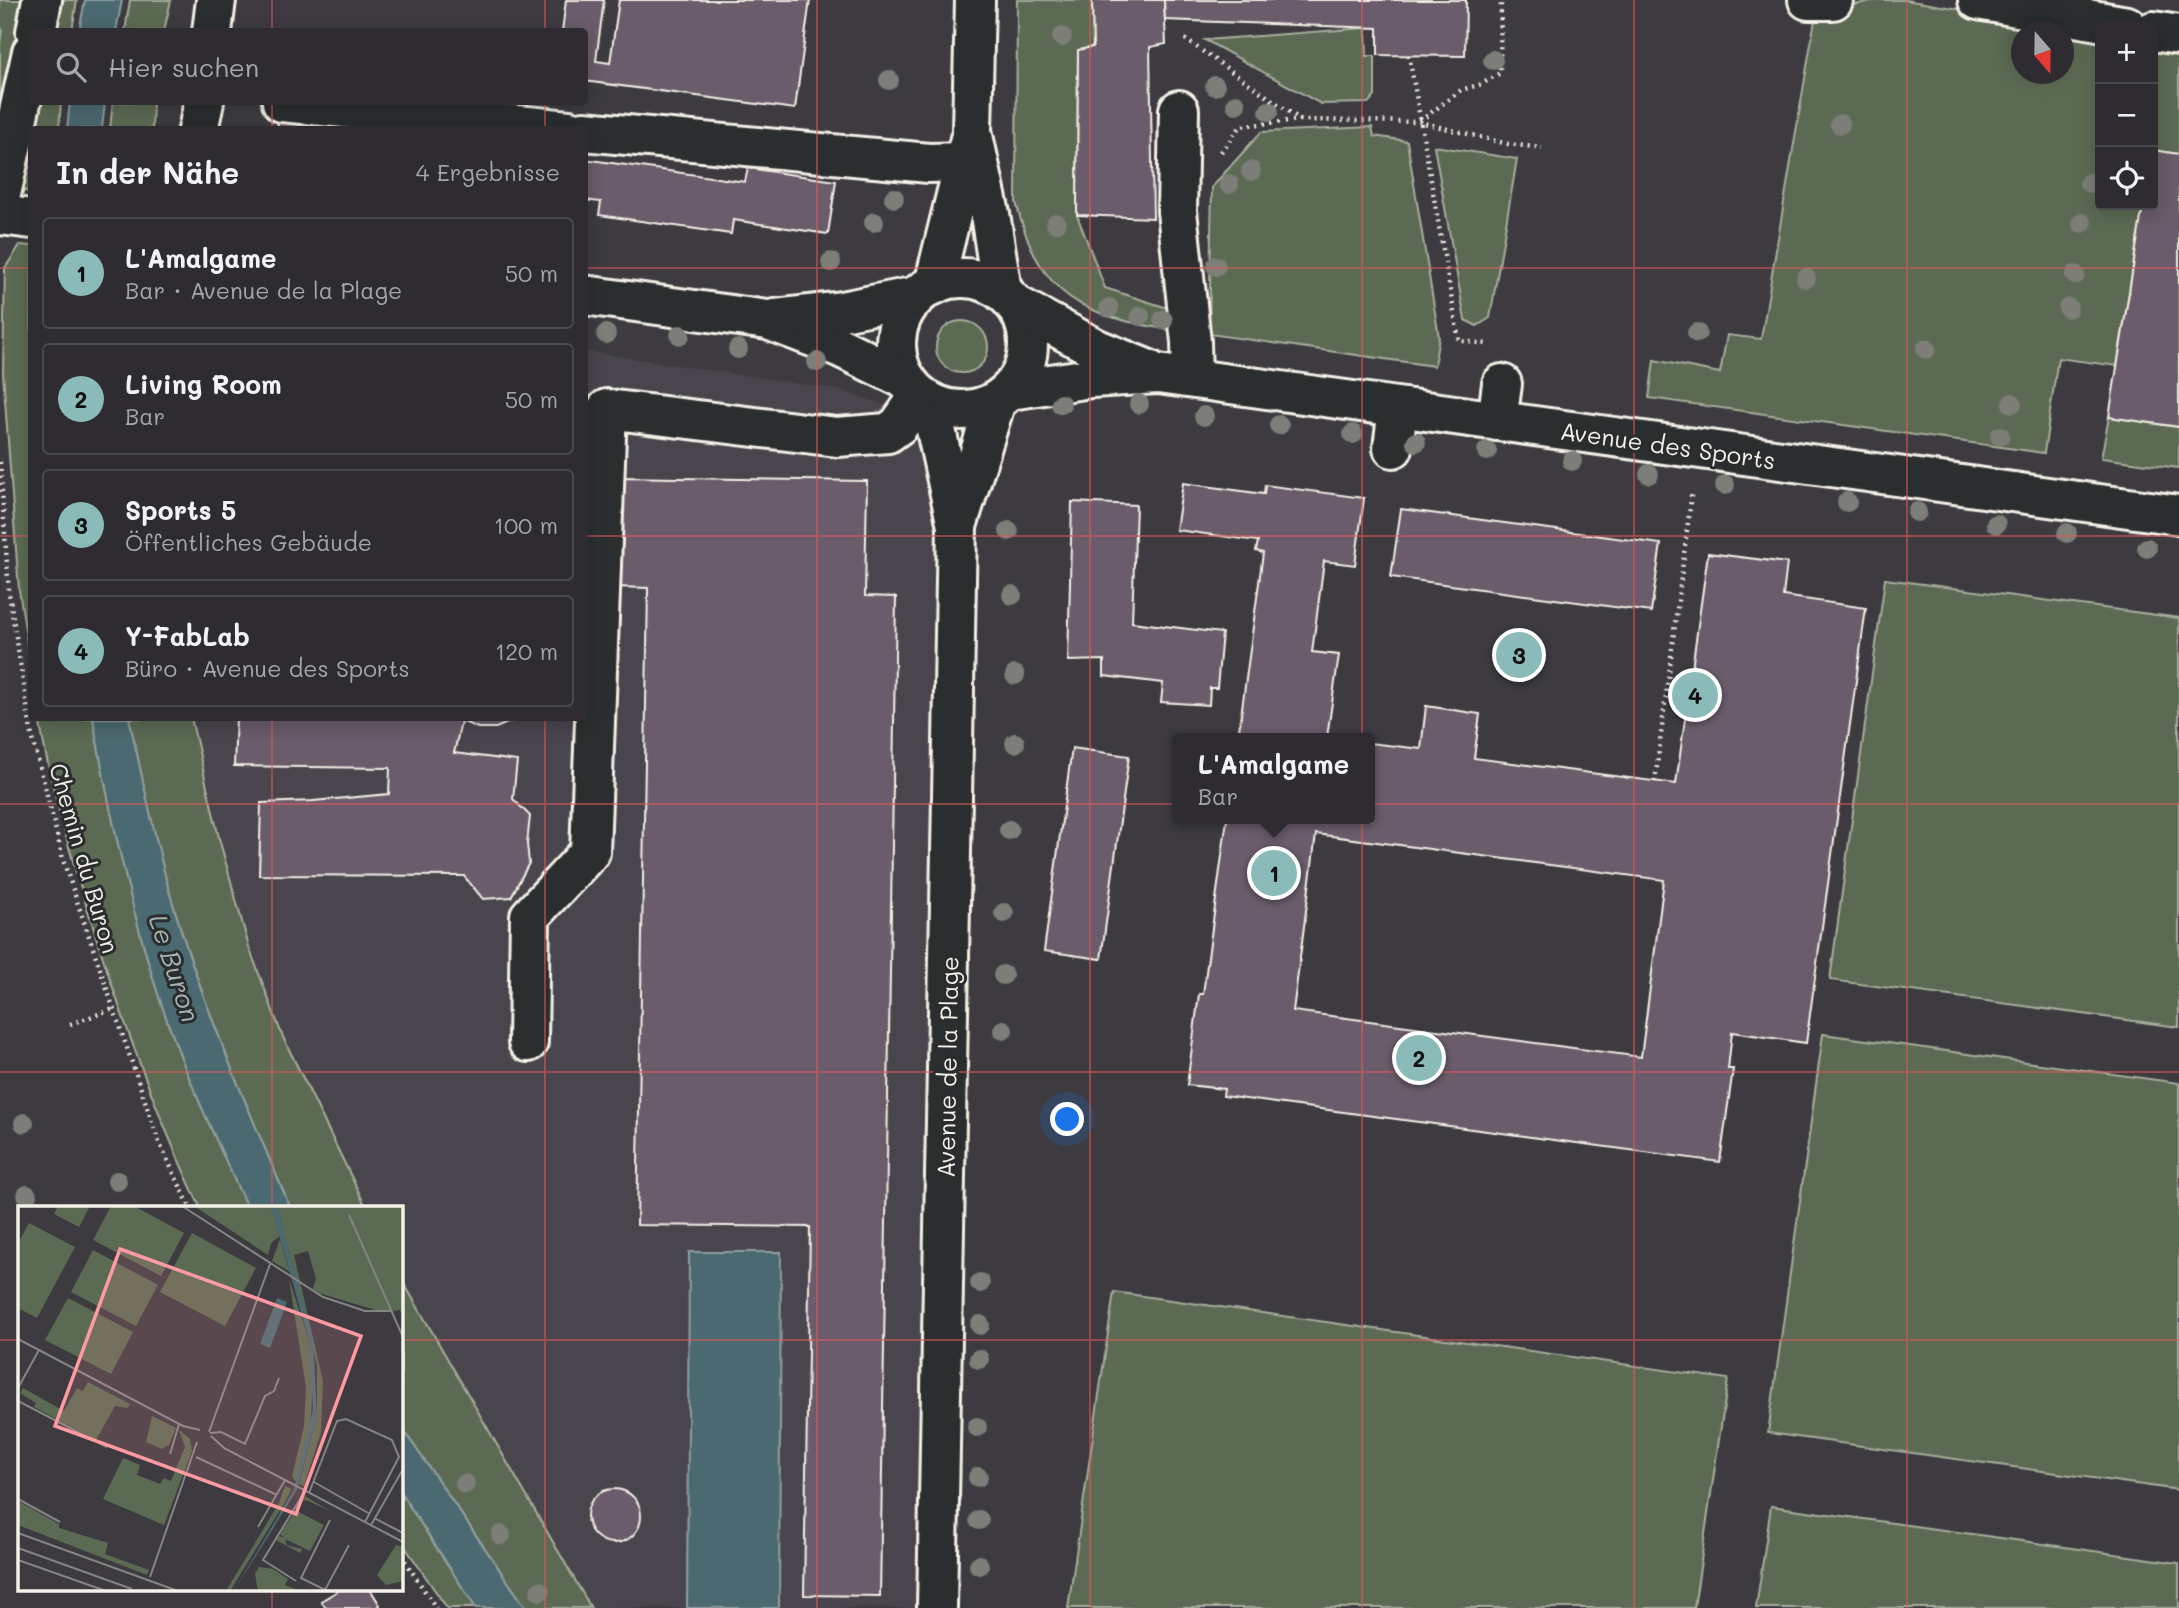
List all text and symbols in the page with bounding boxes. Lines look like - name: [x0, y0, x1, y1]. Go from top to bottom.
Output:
- north arrow: [2011, 21, 2074, 84]
- map controls: [2095, 21, 2158, 210]
- button: +: [2095, 21, 2158, 84]
- search box: [28, 28, 588, 105]
- icon: search: [52, 48, 90, 86]
- text: Hier suchen: [108, 50, 259, 84]
- button: −: [2095, 84, 2158, 147]
- button: locate: [2095, 147, 2158, 210]
- text: In der Nähe: [56, 152, 239, 192]
- text: 4 Ergebnisse: [416, 157, 560, 187]
- text: L'Amalgame: [125, 241, 276, 275]
- text: 1: [76, 258, 86, 288]
- text: 50 m: [505, 258, 558, 288]
- text: Bar · Avenue de la Plage: [125, 275, 402, 305]
- text: Living Room: [125, 367, 282, 401]
- text: 2: [75, 384, 87, 414]
- text: 50 m: [505, 384, 558, 414]
- text: Bar: [125, 401, 165, 431]
- street label: Avenue des Sports: [1558, 415, 1778, 475]
- text: Sports 5: [125, 493, 236, 527]
- text: 3: [74, 510, 88, 540]
- text: 100 m: [494, 510, 558, 540]
- text: Öffentliches Gebäude: [125, 527, 372, 557]
- text: Y-FabLab: [125, 619, 250, 653]
- pin: 3: [1496, 629, 1542, 681]
- text: 4: [74, 636, 88, 666]
- text: 120 m: [495, 636, 558, 666]
- text: Büro · Avenue des Sports: [125, 653, 410, 683]
- pin: 4: [1672, 669, 1718, 721]
- popup: [1172, 733, 1375, 824]
- text: L'Amalgame: [1198, 747, 1349, 781]
- street label: Chemin du Buron: [43, 759, 127, 957]
- text: Bar: [1198, 781, 1238, 811]
- pin: 1: [1251, 847, 1297, 899]
- water label: Le Buron: [142, 910, 208, 1026]
- street label: Avenue de la Plage: [930, 956, 964, 1178]
- pin: 2: [1396, 1032, 1442, 1084]
- your location: [1050, 1102, 1084, 1136]
- inset map: [18, 1206, 402, 1590]

